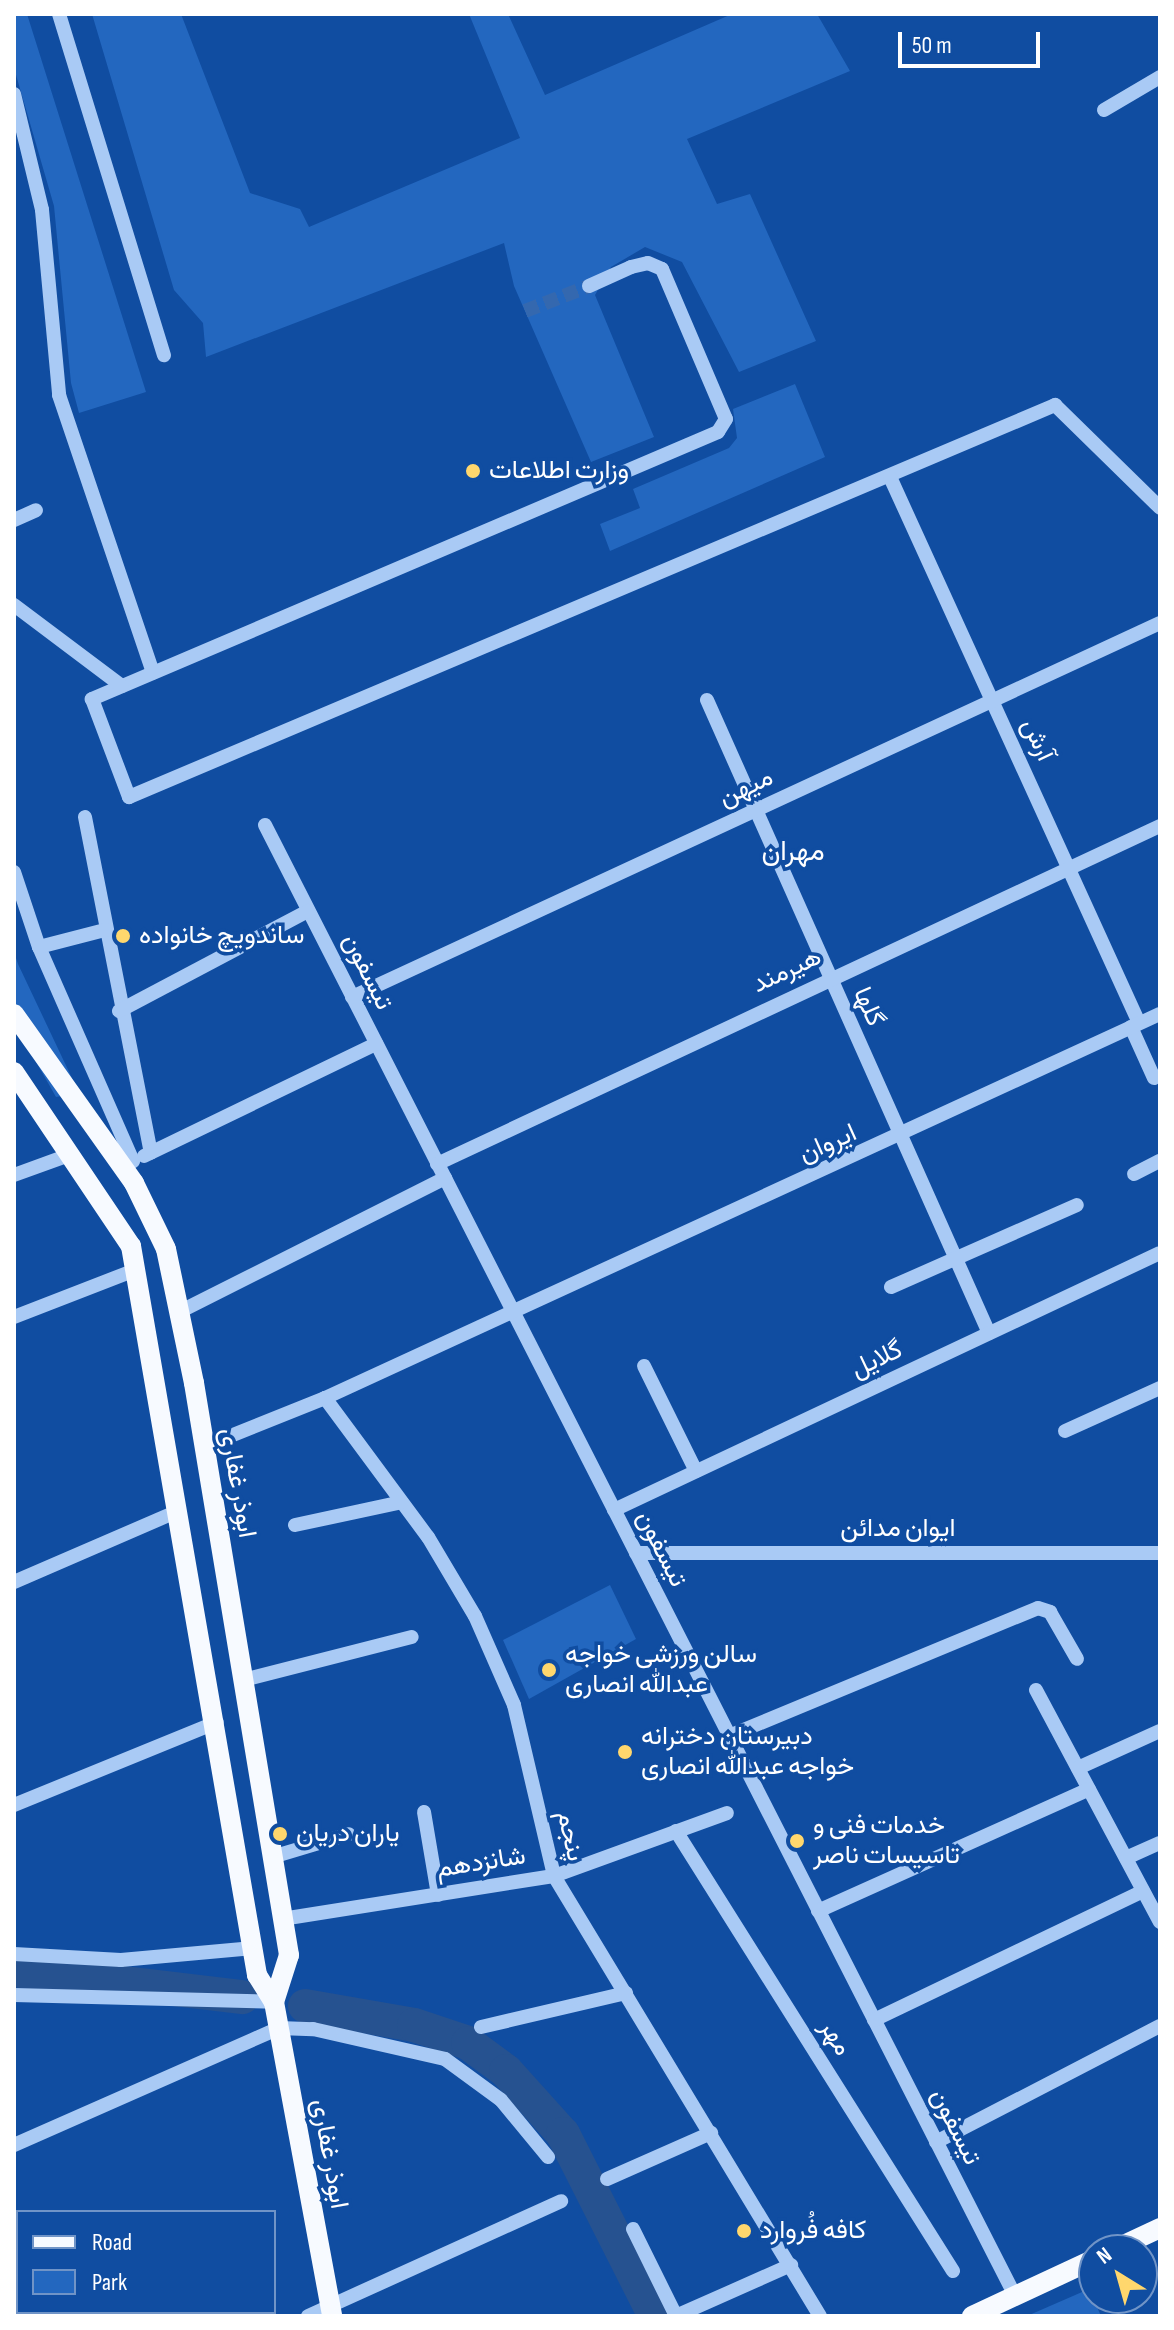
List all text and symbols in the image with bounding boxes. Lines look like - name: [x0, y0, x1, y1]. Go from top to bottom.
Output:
- scale bar: [902, 16, 1044, 66]
- text: 50 m: [912, 31, 952, 60]
- place label: وزارت اطلاعات: [489, 455, 629, 487]
- marker: وزارت اطلاعات: [464, 462, 482, 480]
- street label: آرش: [1014, 714, 1060, 766]
- street label: میهن: [714, 762, 778, 814]
- district label: مهران: [761, 835, 825, 869]
- place label: ساندویچ خانواده: [139, 920, 304, 952]
- marker: ساندویچ خانواده: [114, 927, 132, 945]
- street label: تیسفون: [335, 929, 399, 1015]
- street label: هیرمند: [747, 941, 827, 1001]
- street label: گلها: [846, 983, 890, 1031]
- street label: ایروان: [794, 1118, 862, 1170]
- street label: گلایل: [846, 1335, 908, 1385]
- street label: ابوذر غفاری: [212, 1425, 262, 1541]
- street label: تیسفون: [629, 1506, 693, 1592]
- street label: ایوان مدائن: [840, 1513, 956, 1545]
- place label: سالن ورزشی خواجه عبدالله انصاری: [565, 1639, 757, 1700]
- marker: سالن ورزشی خواجه عبدالله انصاری: [540, 1661, 558, 1679]
- place label: دبیرستان دخترانه خواجه عبدالله انصاری: [641, 1721, 854, 1782]
- marker: دبیرستان دخترانه خواجه عبدالله انصاری: [616, 1743, 634, 1761]
- street label: پنجم: [549, 1808, 591, 1864]
- place label: خدمات فنی و تاسیسات ناصر: [813, 1810, 960, 1872]
- place label: یاران دریان: [296, 1818, 400, 1850]
- marker: یاران دریان: [271, 1825, 289, 1843]
- marker: خدمات فنی و تاسیسات ناصر: [788, 1832, 806, 1850]
- street label: شانزدهم: [434, 1841, 528, 1885]
- street label: مهر: [812, 2014, 858, 2062]
- street label: تیسفون: [923, 2084, 987, 2170]
- street label: ابوذر غفاری: [304, 2096, 354, 2212]
- legend: [16, 2210, 276, 2314]
- place label: کافه فُروارد: [760, 2215, 866, 2247]
- marker: کافه فُروارد: [735, 2222, 753, 2240]
- text: Road: [92, 2228, 132, 2257]
- north arrow: [1078, 2234, 1158, 2314]
- text: N: [1092, 2242, 1117, 2270]
- text: Park: [92, 2268, 127, 2297]

